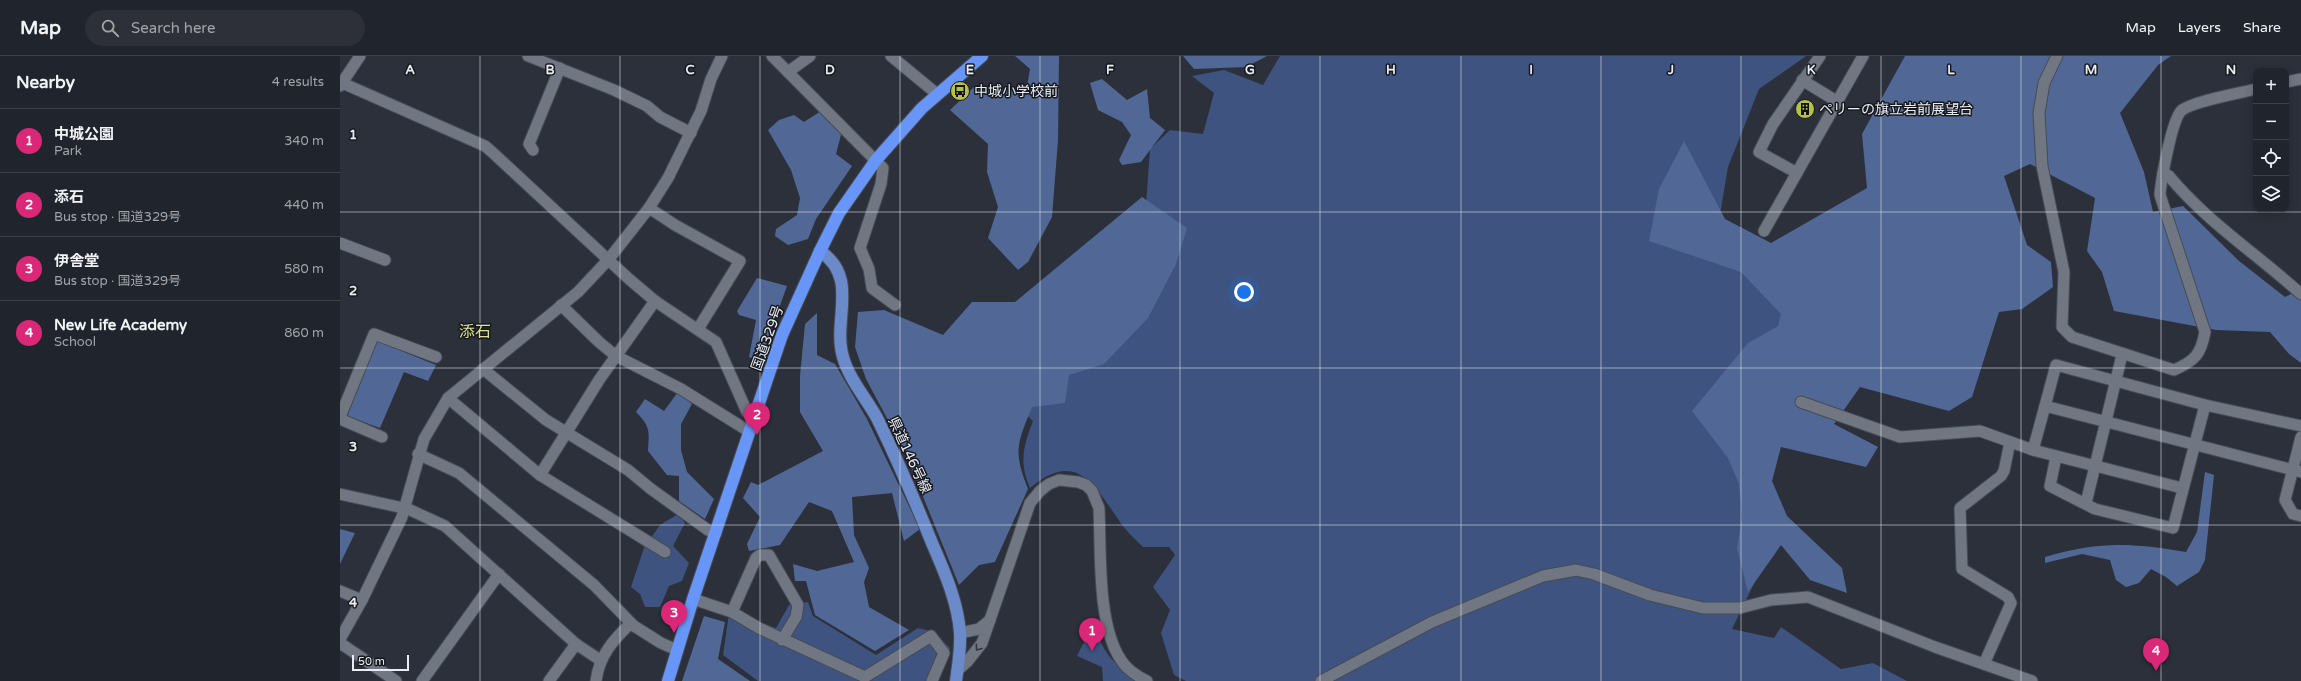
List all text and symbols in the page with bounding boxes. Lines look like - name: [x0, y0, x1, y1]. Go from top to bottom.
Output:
- search box: [85, 10, 365, 46]
- text: Map: [20, 17, 61, 39]
- icon: search: [99, 17, 121, 39]
- text: Search here: [131, 19, 215, 37]
- text: Map: [2126, 19, 2156, 36]
- text: Layers: [2178, 19, 2221, 36]
- text: Share: [2243, 19, 2281, 36]
- text: A: [405, 62, 415, 78]
- text: B: [545, 62, 555, 78]
- text: C: [685, 62, 695, 78]
- text: D: [825, 62, 835, 78]
- text: E: [966, 62, 974, 78]
- text: F: [1106, 62, 1114, 78]
- text: G: [1245, 62, 1255, 78]
- text: H: [1386, 62, 1396, 78]
- text: I: [1529, 62, 1533, 78]
- text: J: [1667, 62, 1674, 78]
- text: K: [1807, 62, 1816, 78]
- text: L: [1947, 62, 1955, 78]
- text: M: [2085, 62, 2097, 78]
- text: N: [2226, 62, 2236, 78]
- map controls: [2253, 68, 2289, 212]
- button: +: [2253, 68, 2289, 104]
- text: Nearby: [16, 72, 75, 93]
- text: 4 results: [272, 74, 324, 90]
- bus stop icon: 中城小学校前: [949, 80, 971, 102]
- place label: 中城小学校前: [974, 83, 1058, 100]
- building icon: ペリーの旗立岩前展望台: [1794, 98, 1816, 120]
- place label: ペリーの旗立岩前展望台: [1819, 101, 1973, 118]
- button: −: [2253, 104, 2289, 140]
- text: 中城公園: [54, 125, 114, 143]
- text: 1: [349, 127, 357, 143]
- text: 1: [25, 133, 33, 149]
- text: 340 m: [284, 133, 324, 149]
- button: locate: [2253, 140, 2289, 176]
- text: Park: [54, 143, 82, 159]
- button: layers: [2253, 176, 2289, 212]
- text: 添石: [54, 188, 84, 206]
- text: 2: [25, 197, 33, 213]
- text: 440 m: [284, 197, 324, 213]
- text: Bus stop · 国道329号: [54, 209, 181, 225]
- text: 伊舎堂: [54, 252, 99, 270]
- text: 3: [25, 261, 33, 277]
- text: 580 m: [284, 261, 324, 277]
- text: Bus stop · 国道329号: [54, 273, 181, 289]
- your location: [1234, 282, 1254, 302]
- text: 2: [349, 283, 357, 299]
- street label: 国道329号: [748, 303, 787, 373]
- text: New Life Academy: [54, 316, 187, 334]
- district label: 添石: [459, 322, 491, 342]
- text: 4: [25, 325, 33, 341]
- text: 860 m: [284, 325, 324, 341]
- text: School: [54, 334, 96, 350]
- pin: 2: [744, 402, 770, 435]
- street label: 県道146号線: [884, 414, 935, 496]
- text: 3: [349, 439, 357, 455]
- text: 4: [349, 595, 358, 611]
- pin: 3: [661, 600, 687, 633]
- pin: 1: [1079, 618, 1105, 651]
- pin: 4: [2143, 638, 2169, 671]
- one-way arrow: [976, 643, 983, 650]
- scale bar: [352, 653, 409, 672]
- text: 50 m: [358, 655, 385, 668]

